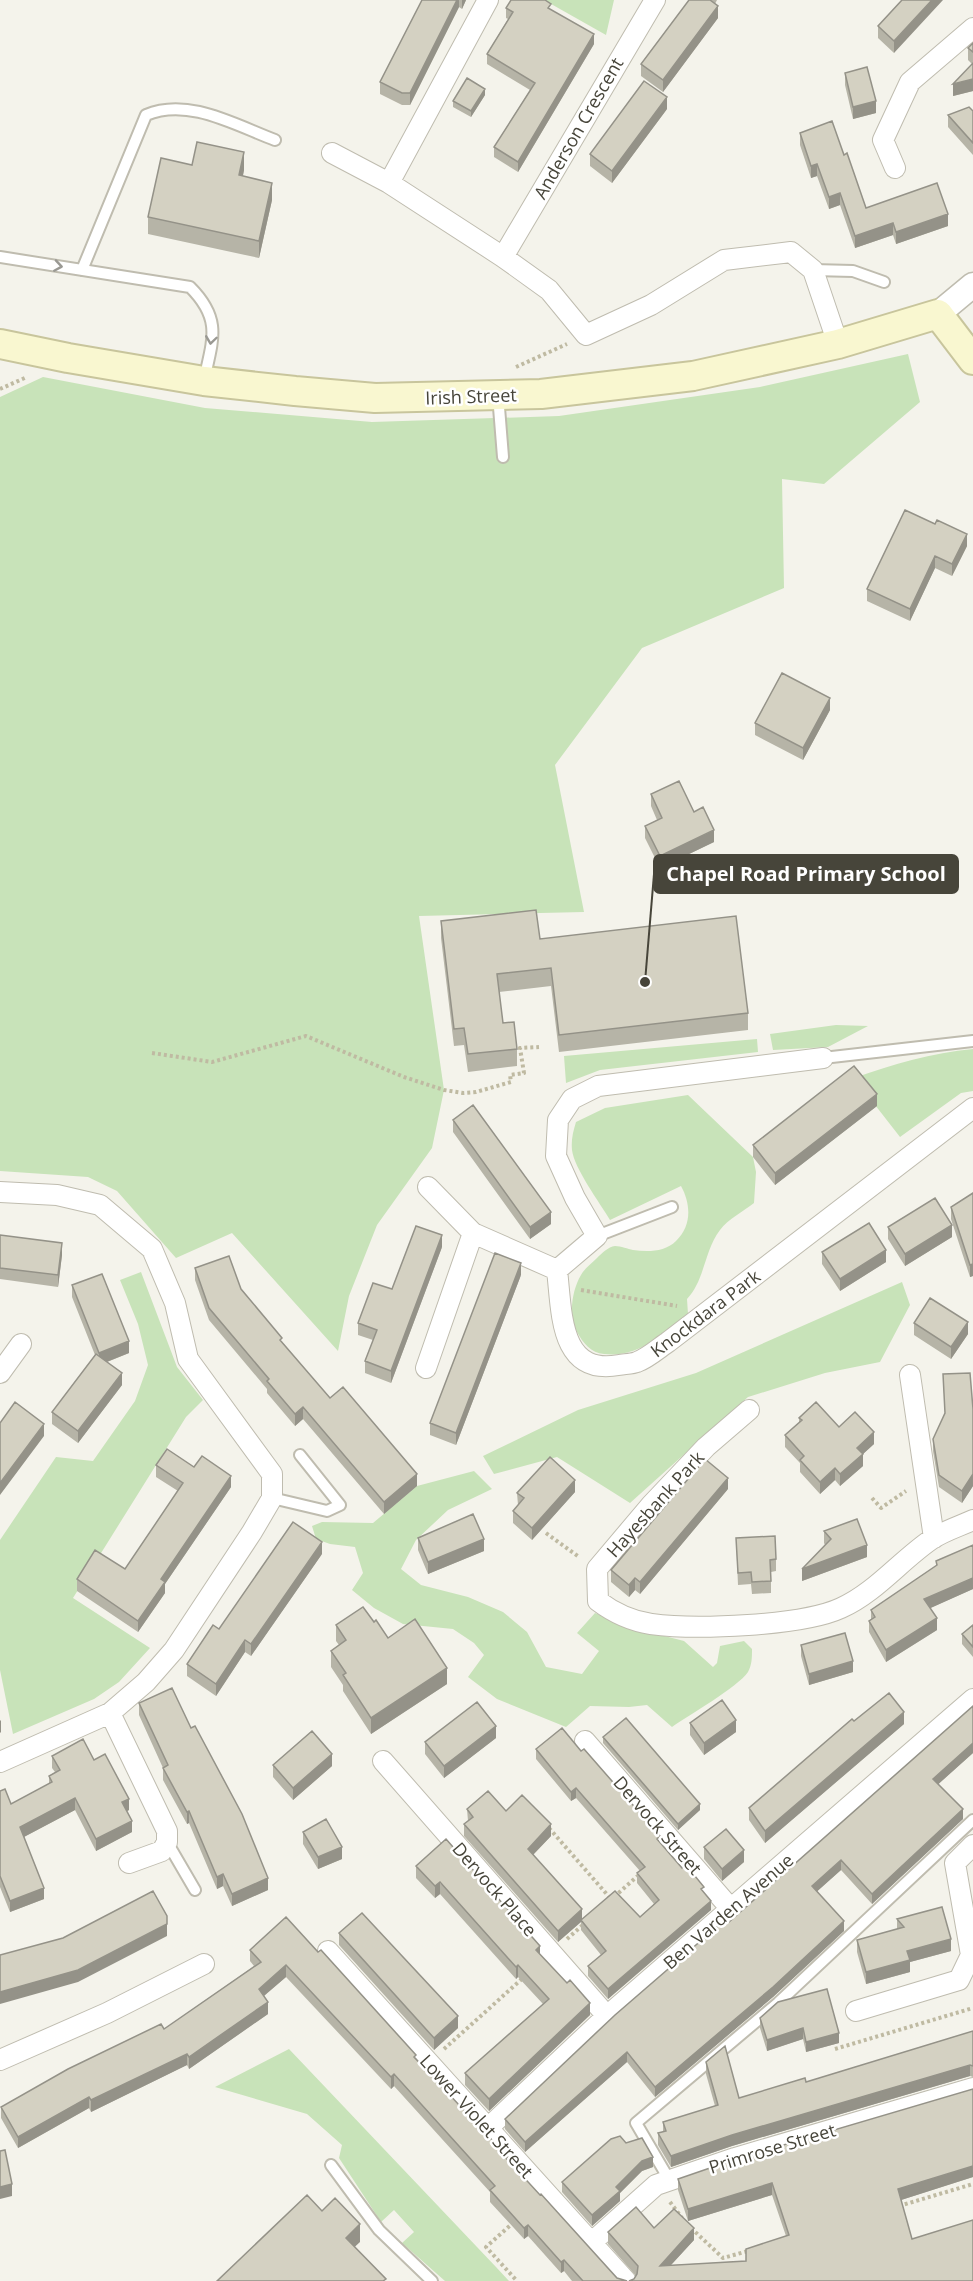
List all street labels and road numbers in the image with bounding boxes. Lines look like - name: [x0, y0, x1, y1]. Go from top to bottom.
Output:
- street label: Anderson Crescent: [528, 53, 628, 203]
- street label: Irish Street: [425, 382, 517, 410]
- street label: Knockdara Park: [645, 1263, 765, 1362]
- street label: Hayesbank Park: [601, 1445, 709, 1562]
- street label: Dervock Street: [608, 1771, 708, 1879]
- street label: Dervock Place: [447, 1837, 543, 1941]
- street label: Ben Varden Avenue: [658, 1848, 798, 1974]
- street label: Lower Violet Street: [415, 2049, 539, 2183]
- street label: Primrose Street: [706, 2117, 838, 2179]

